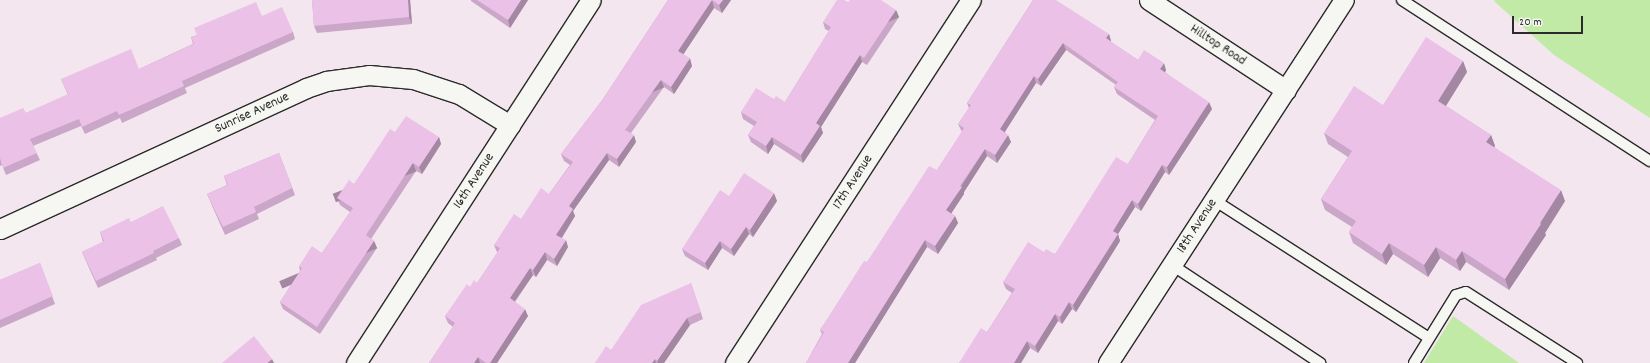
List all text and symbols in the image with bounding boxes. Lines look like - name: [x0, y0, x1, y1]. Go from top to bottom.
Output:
- scale bar: [1514, 8, 1585, 34]
- text: 20 m: [1519, 14, 1542, 31]
- street label: Hilltop Road: [1187, 21, 1249, 69]
- street label: Sunrise Avenue: [212, 88, 292, 138]
- street label: 16th Avenue: [450, 150, 498, 212]
- street label: 17th Avenue: [829, 152, 877, 212]
- street label: 18th Avenue: [1173, 196, 1221, 256]

